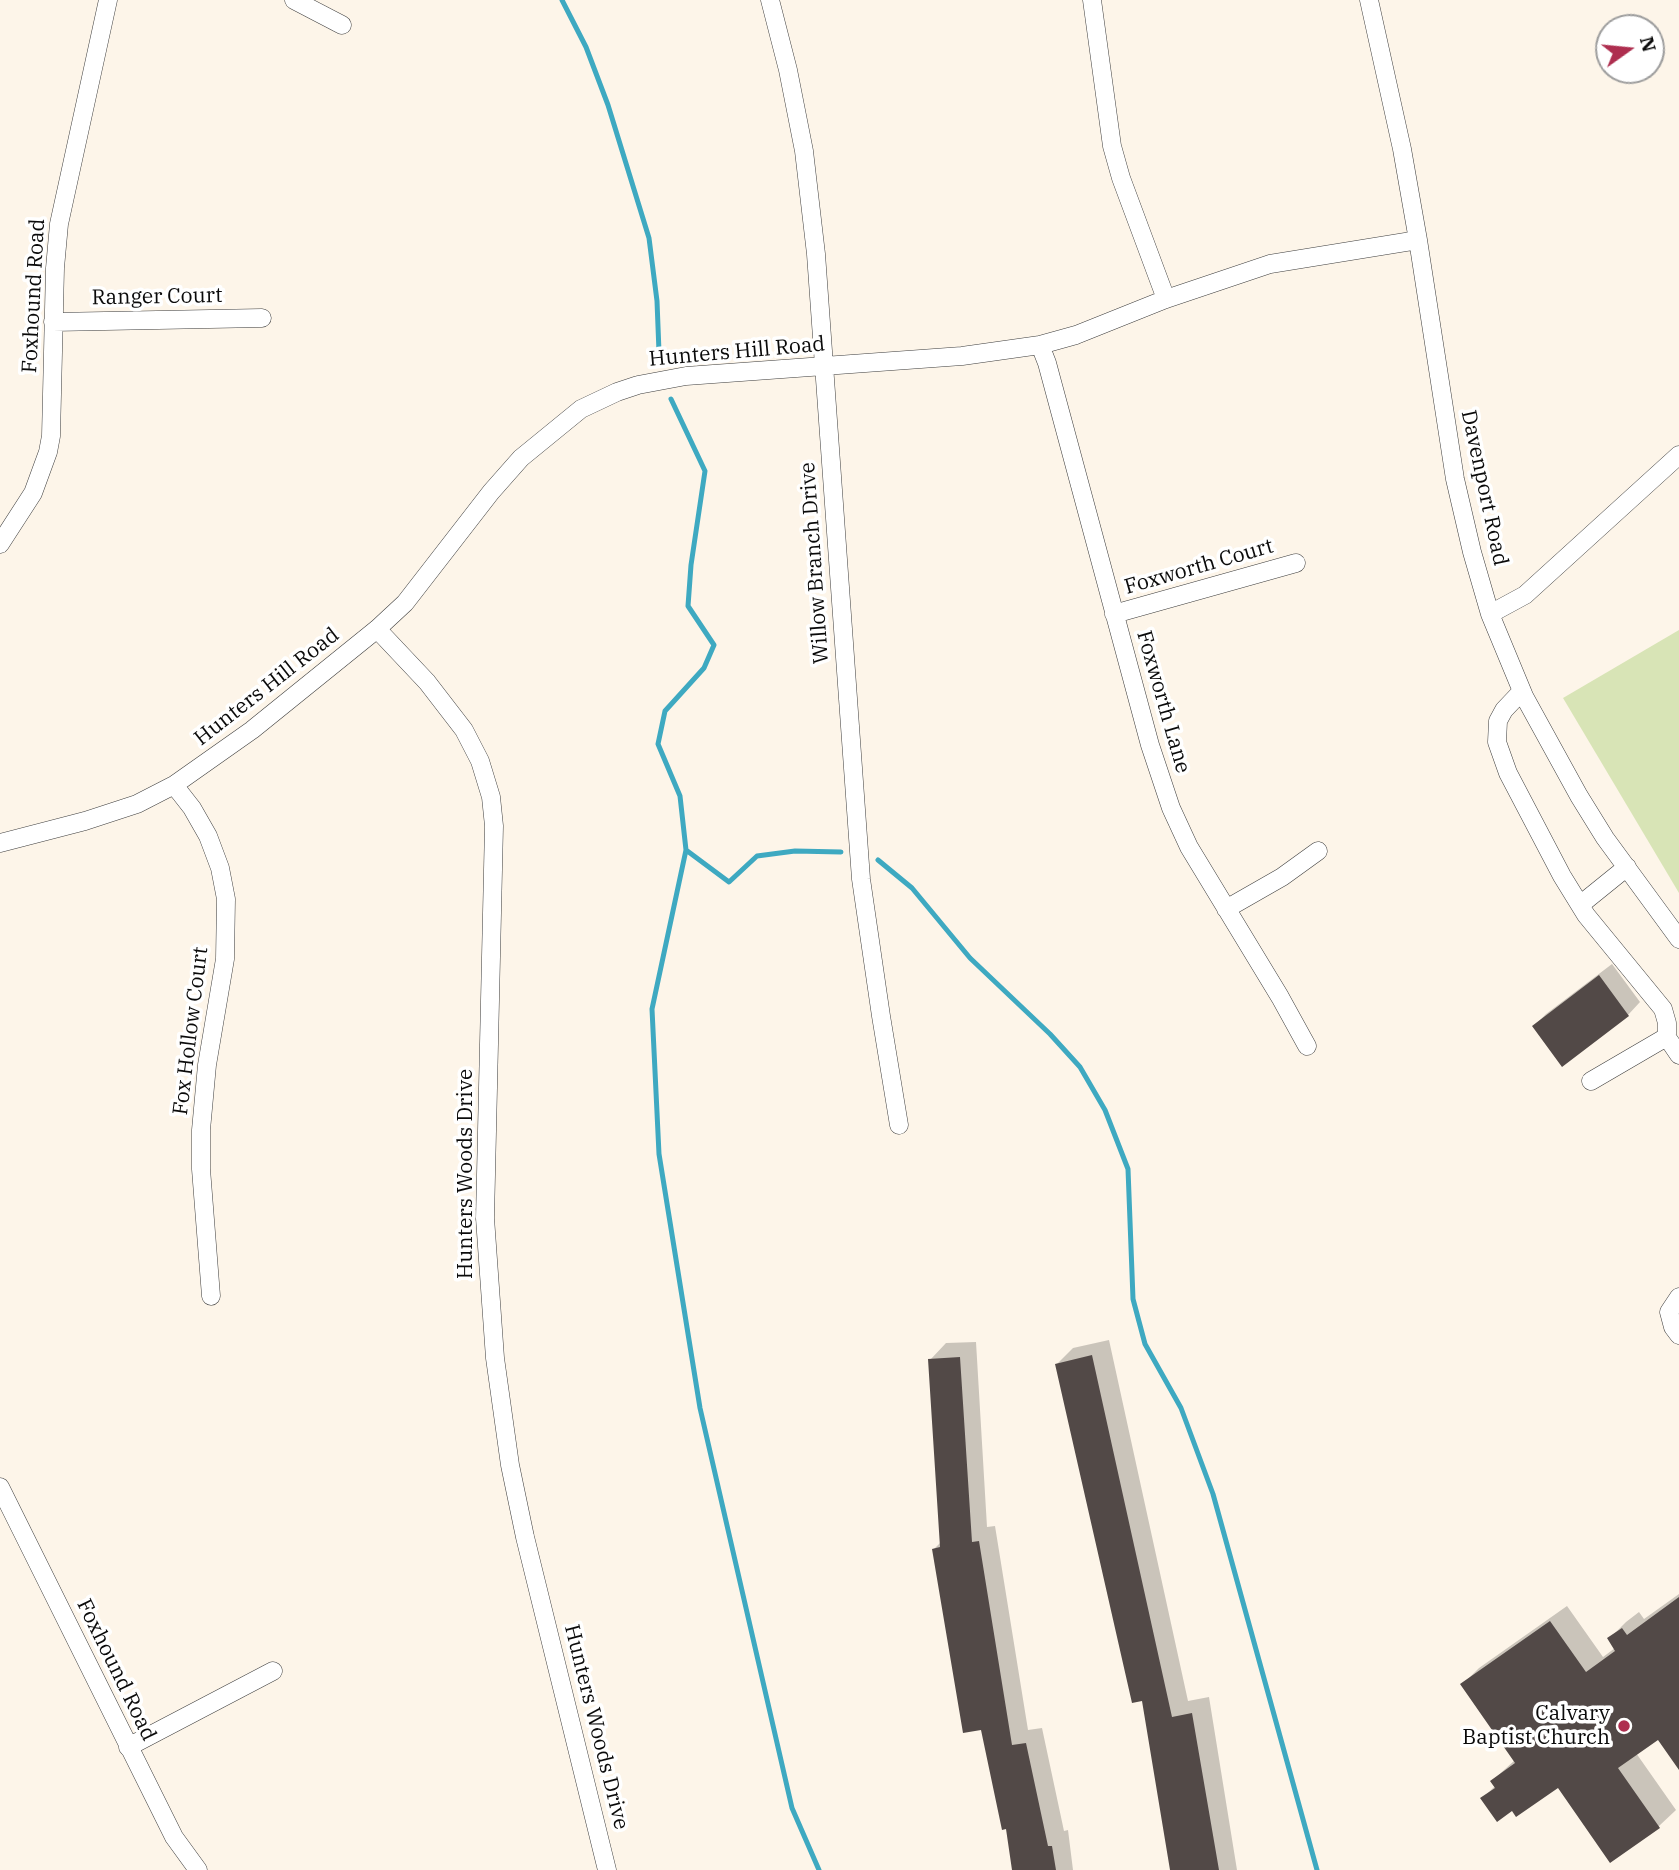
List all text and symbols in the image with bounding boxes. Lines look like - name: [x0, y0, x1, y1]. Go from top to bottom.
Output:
- north arrow: [1595, 14, 1665, 84]
- text: N: [1635, 34, 1662, 54]
- street label: Foxhound Road: [17, 218, 51, 374]
- street label: Ranger Court: [91, 283, 223, 311]
- street label: Hunters Hill Road: [648, 332, 826, 372]
- street label: Davenport Road: [1455, 408, 1513, 568]
- street label: Willow Branch Drive: [795, 461, 835, 665]
- street label: Foxworth Court: [1122, 534, 1276, 600]
- street label: Hunters Hill Road: [190, 623, 344, 751]
- street label: Foxworth Lane: [1131, 628, 1195, 776]
- street label: Fox Hollow Court: [168, 945, 214, 1117]
- street label: Hunters Woods Drive: [453, 1069, 479, 1279]
- street label: Foxhound Road: [71, 1595, 161, 1745]
- street label: Hunters Woods Drive: [558, 1622, 634, 1832]
- place label: Calvary Baptist Church: [1462, 1701, 1610, 1751]
- marker: Calvary Baptist Church: [1616, 1718, 1632, 1734]

